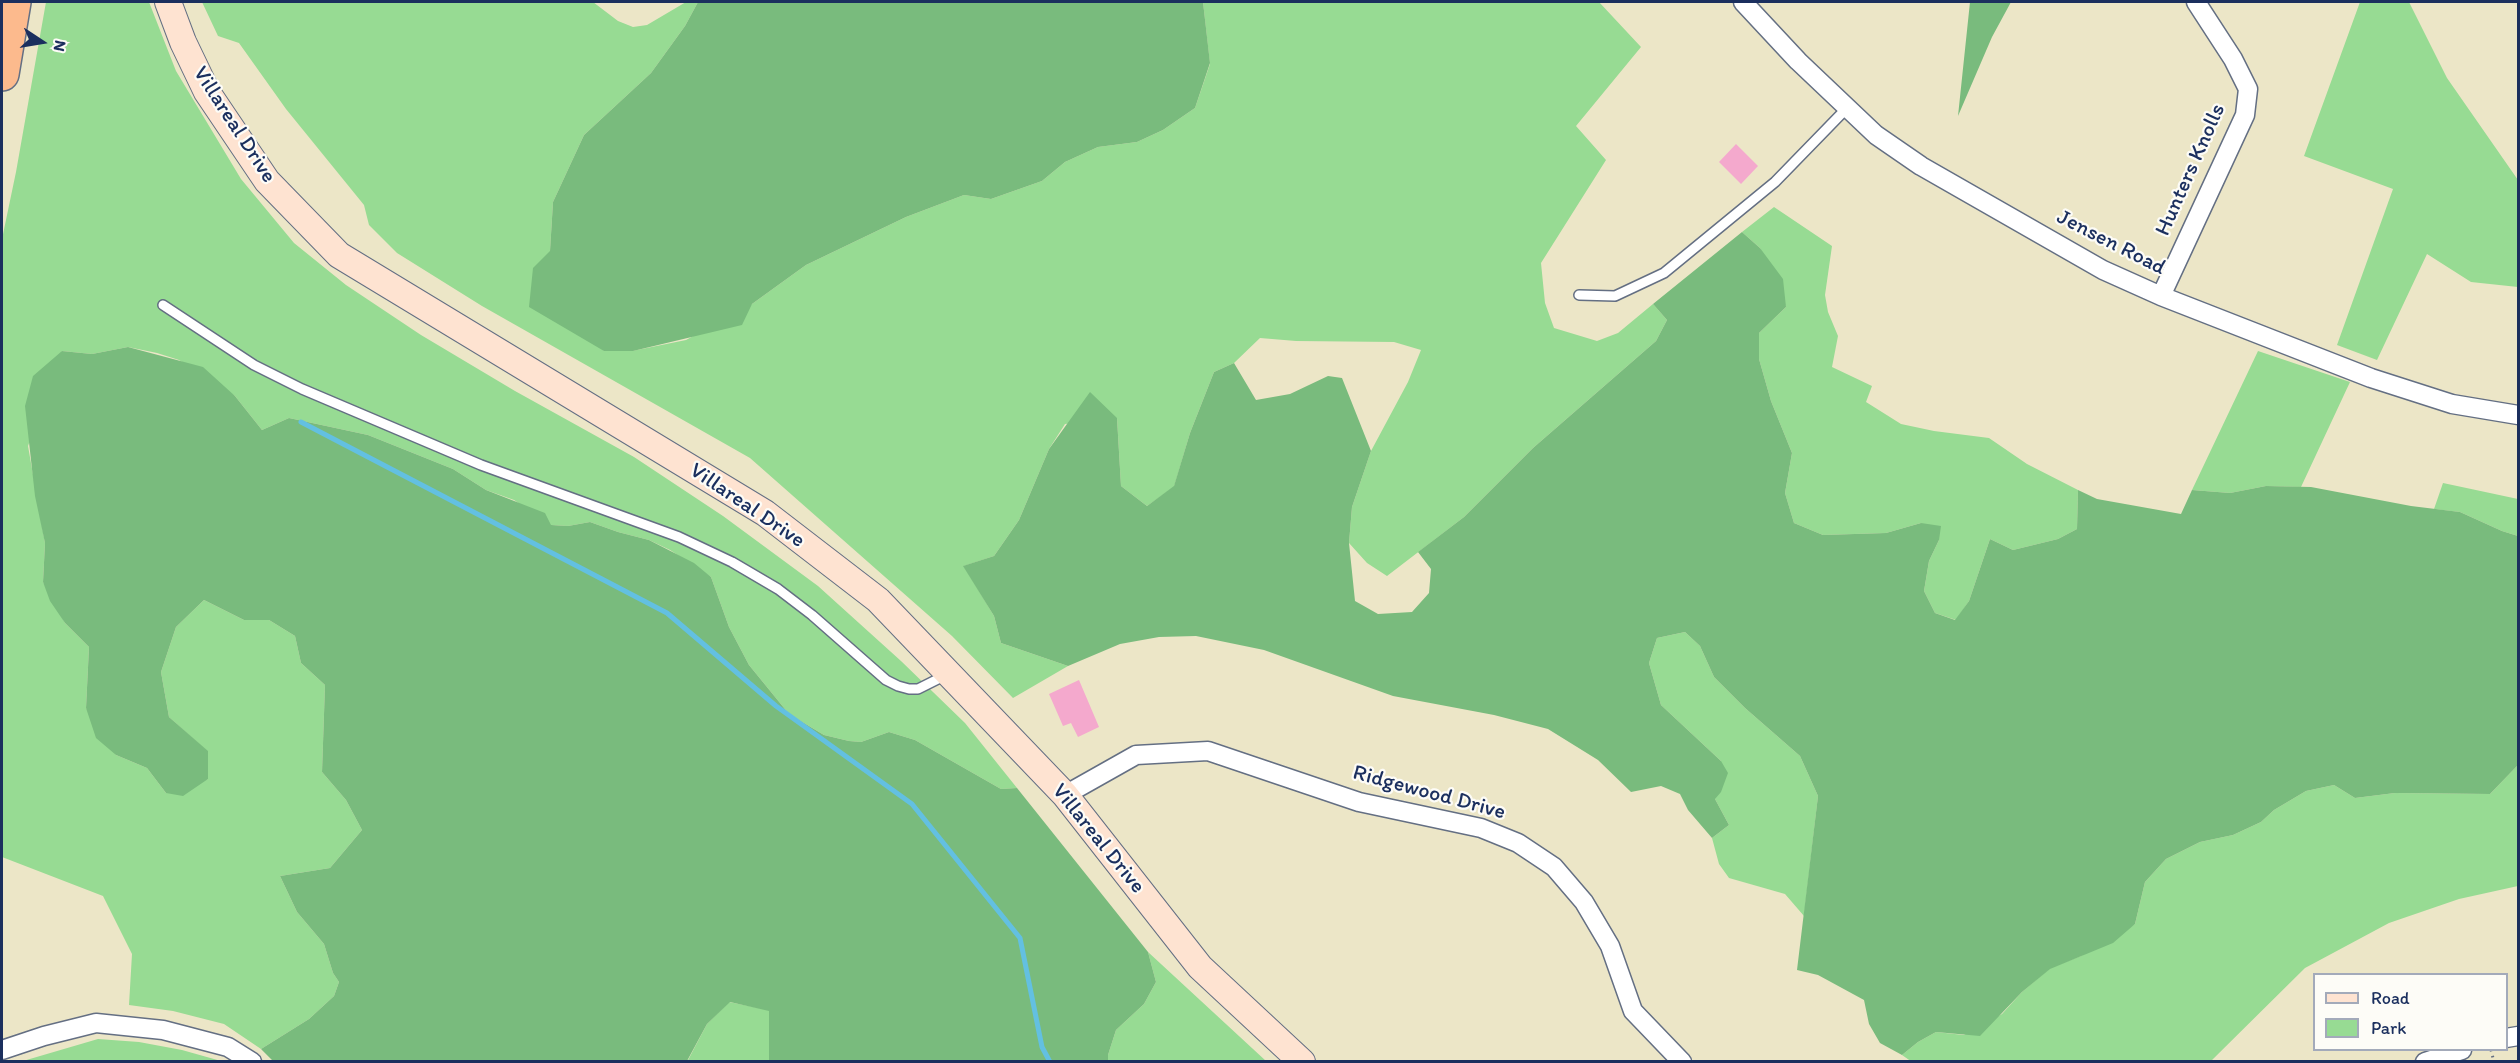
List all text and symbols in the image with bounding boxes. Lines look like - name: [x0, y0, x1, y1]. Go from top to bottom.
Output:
- north arrow: [12, 12, 72, 72]
- text: N: [50, 39, 71, 53]
- street label: Villareal Drive: [187, 62, 281, 188]
- street label: Hunters Knolls: [2150, 100, 2232, 240]
- street label: Jensen Road: [2052, 204, 2170, 282]
- street label: Villareal Drive: [684, 458, 810, 554]
- street label: Ridgewood Drive: [1350, 760, 1508, 826]
- street label: Villareal Drive: [1046, 779, 1150, 899]
- legend: [2313, 973, 2508, 1051]
- text: Road: [2371, 987, 2410, 1009]
- text: Park: [2371, 1017, 2406, 1039]

